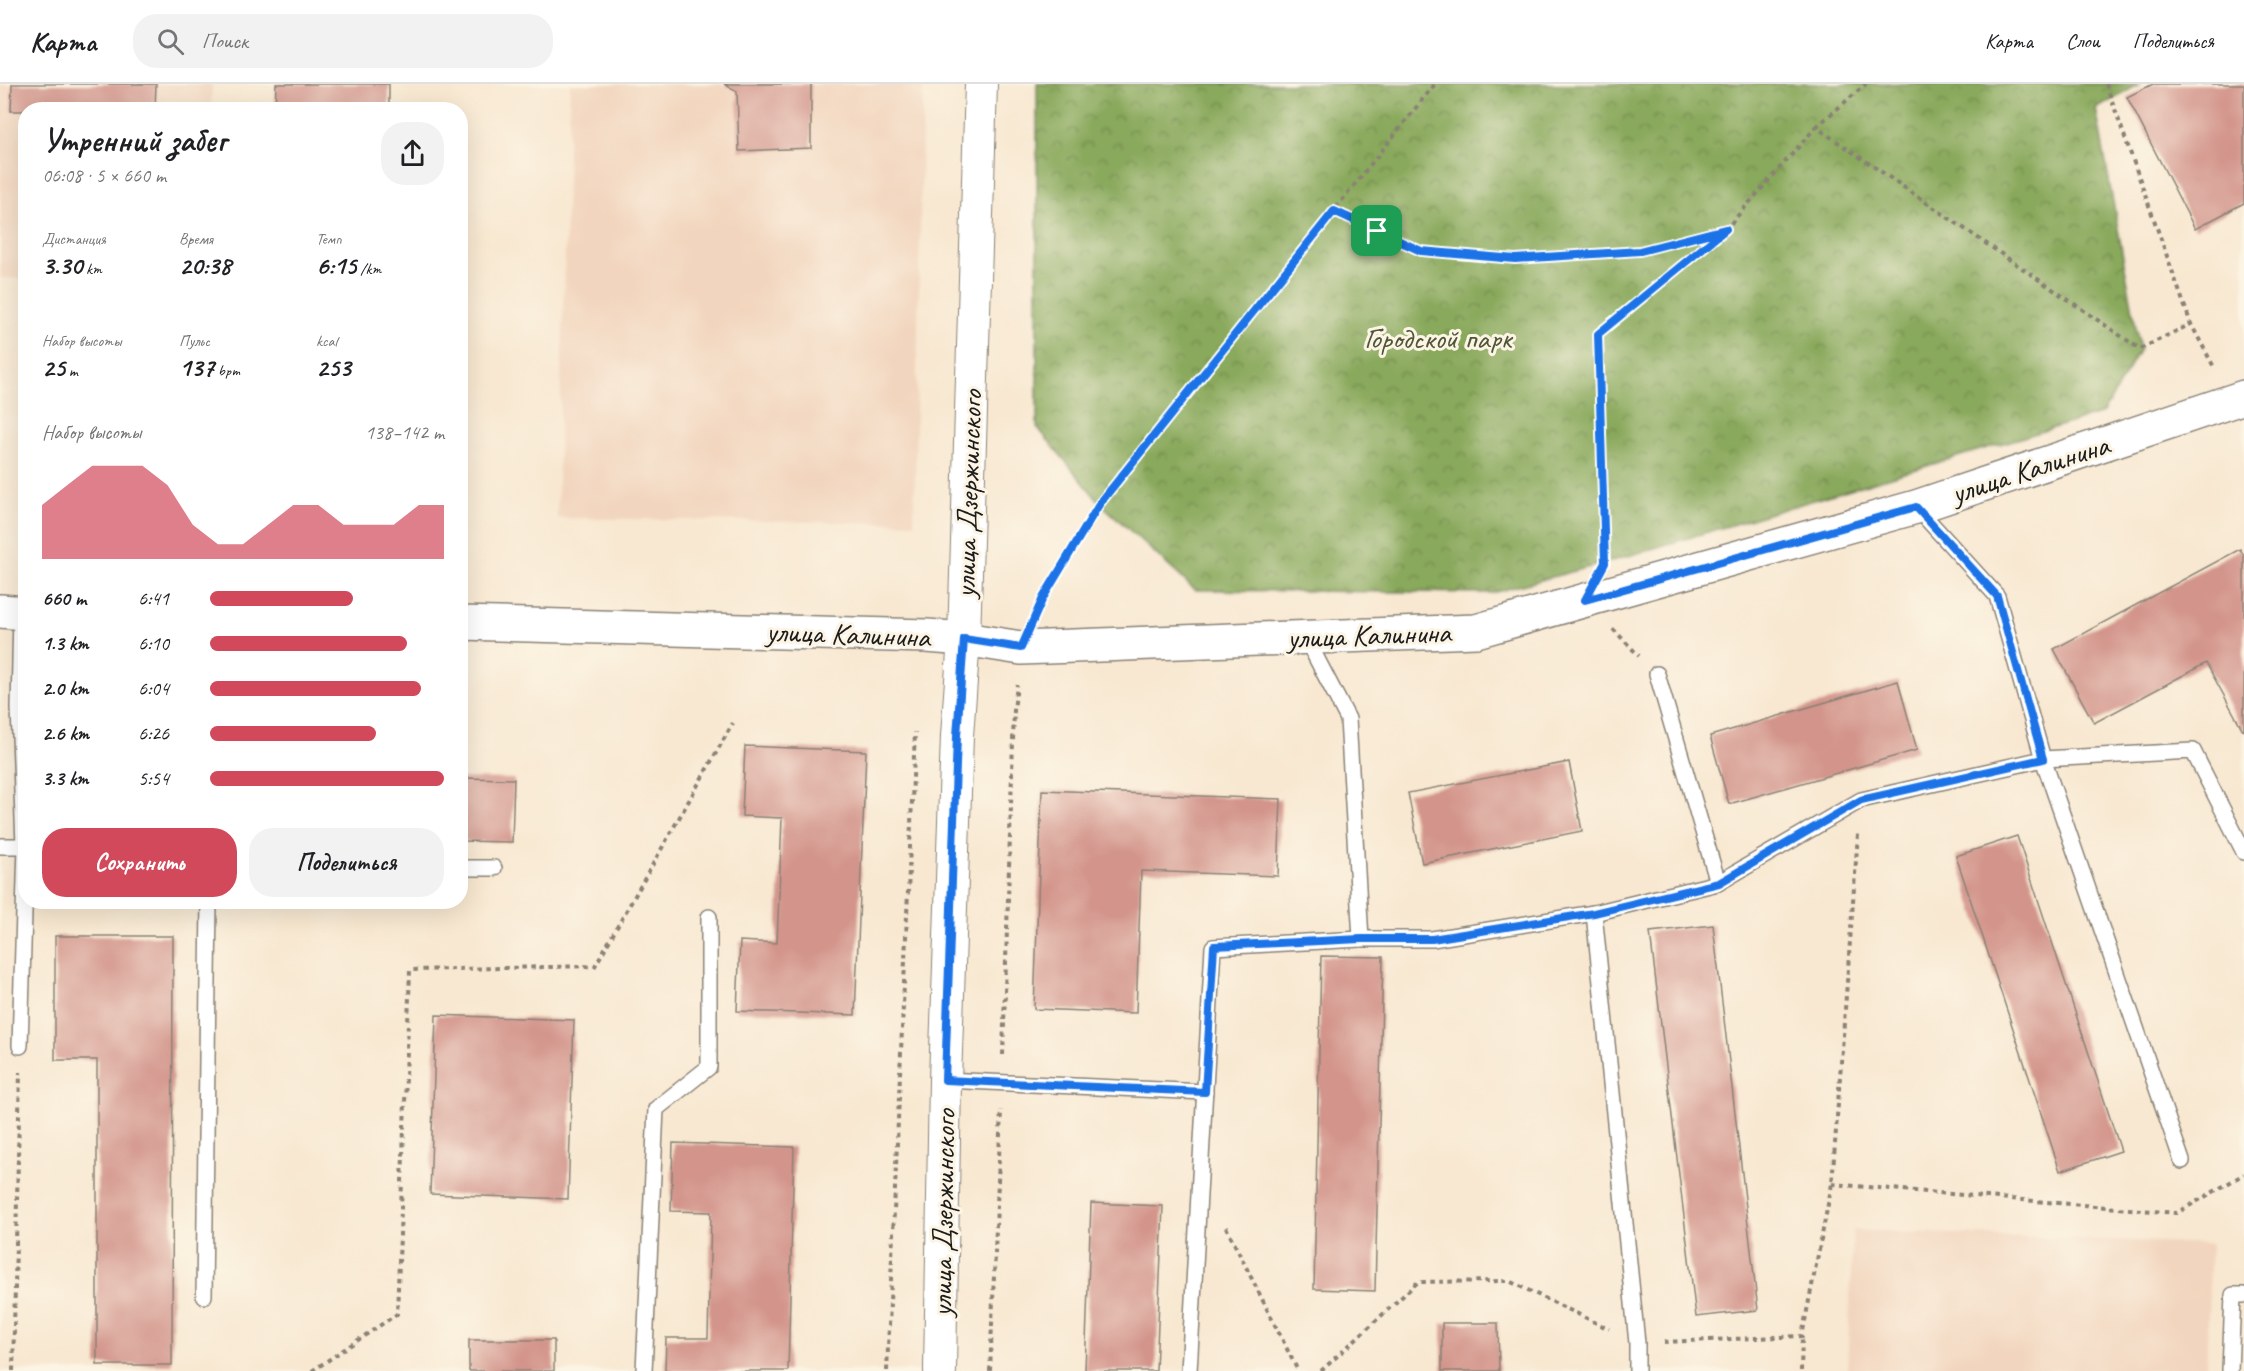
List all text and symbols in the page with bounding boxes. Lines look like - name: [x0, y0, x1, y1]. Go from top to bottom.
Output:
- search box: [133, 14, 553, 68]
- text: Карта: [30, 24, 97, 59]
- icon: search: [154, 25, 187, 58]
- text: Поиск: [202, 27, 248, 55]
- text: Карта: [1985, 28, 2033, 54]
- text: Слои: [2066, 28, 2100, 54]
- text: Поделиться: [2133, 28, 2214, 54]
- text: Утренний забег: [42, 119, 226, 161]
- button: share: [381, 122, 444, 185]
- text: 06:08 · 5 × 660 m: [42, 163, 166, 188]
- pin: [1351, 205, 1402, 256]
- icon: arrive: [1360, 214, 1393, 247]
- text: Дистанция: [42, 229, 106, 249]
- text: Время: [179, 229, 213, 249]
- text: Темп: [316, 229, 342, 249]
- text: 3.30: [42, 249, 82, 282]
- text: 20:38: [179, 249, 231, 282]
- text: 6:15: [316, 249, 356, 282]
- text: km: [82, 259, 102, 279]
- text: /km: [356, 259, 381, 279]
- park label: Городской парк: [1364, 319, 1514, 357]
- text: Набор высоты: [42, 331, 121, 351]
- text: Пульс: [179, 331, 210, 351]
- text: kcal: [316, 331, 337, 351]
- text: 25: [42, 351, 65, 384]
- text: 137: [179, 351, 214, 384]
- text: 253: [316, 351, 351, 384]
- text: m: [65, 361, 78, 381]
- text: bpm: [214, 361, 240, 381]
- street label: улица Дзержинского: [945, 388, 991, 601]
- text: Набор высоты: [42, 420, 141, 445]
- text: 138–142 m: [365, 420, 444, 445]
- street label: улица Калинина: [1944, 425, 2116, 513]
- text: 660 m: [42, 586, 86, 611]
- text: 6:41: [138, 586, 169, 611]
- street label: улица Калинина: [763, 612, 932, 656]
- street label: улица Калинина: [1284, 613, 1453, 657]
- text: 1.3 km: [42, 631, 89, 656]
- text: 6:10: [138, 631, 169, 656]
- text: 2.0 km: [42, 676, 89, 701]
- text: 6:04: [138, 676, 169, 701]
- text: 2.6 km: [42, 721, 89, 746]
- text: 6:26: [138, 721, 169, 746]
- text: 3.3 km: [42, 766, 89, 791]
- text: 5:54: [138, 766, 169, 791]
- button: Сохранить: [42, 828, 237, 897]
- button: Поделиться: [249, 828, 444, 897]
- street label: улица Дзержинского: [922, 1107, 964, 1319]

